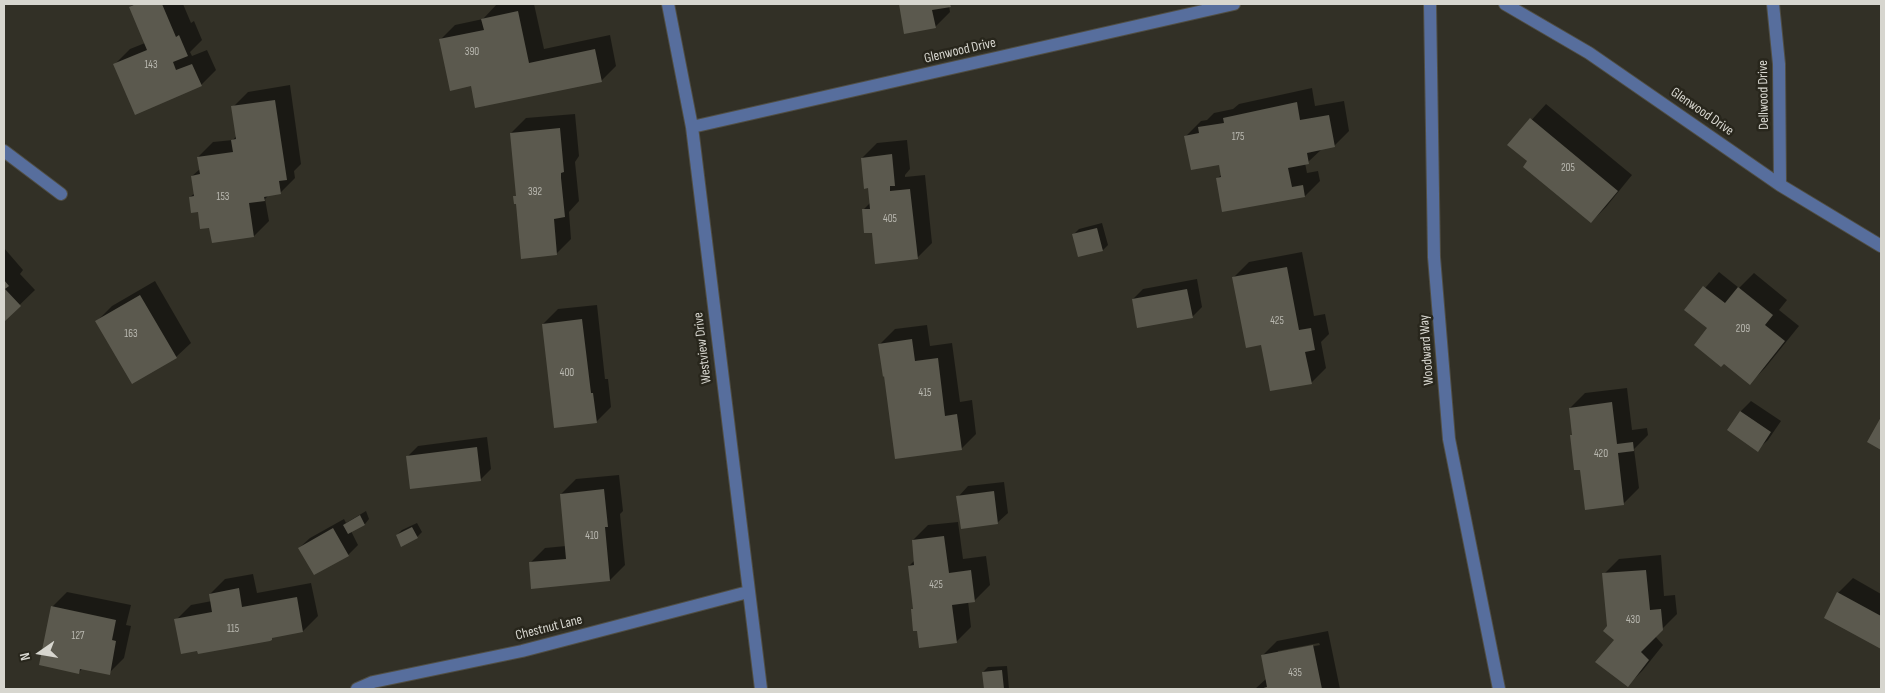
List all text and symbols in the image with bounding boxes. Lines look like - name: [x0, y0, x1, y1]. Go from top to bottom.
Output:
- street label: Glenwood Drive: [922, 35, 998, 67]
- house number: 390: [465, 45, 479, 59]
- house number: 143: [144, 58, 158, 72]
- street label: Dellwood Drive: [1755, 60, 1773, 130]
- street label: Glenwood Drive: [1667, 84, 1737, 140]
- house number: 175: [1232, 130, 1244, 144]
- house number: 205: [1561, 161, 1575, 175]
- house number: 392: [528, 185, 542, 199]
- house number: 153: [217, 190, 229, 204]
- house number: 405: [883, 212, 897, 226]
- street label: Westview Drive: [690, 311, 716, 385]
- house number: 425: [1270, 314, 1284, 328]
- street label: Woodward Way: [1416, 314, 1438, 386]
- house number: 209: [1736, 322, 1750, 336]
- house number: 163: [124, 327, 138, 341]
- house number: 400: [560, 366, 574, 380]
- house number: 415: [919, 386, 931, 400]
- house number: 420: [1594, 447, 1608, 461]
- house number: 410: [585, 529, 599, 543]
- house number: 425: [929, 578, 943, 592]
- street label: Chestnut Lane: [514, 612, 584, 644]
- house number: 430: [1626, 613, 1640, 627]
- house number: 115: [227, 622, 239, 636]
- north arrow: [15, 628, 65, 678]
- house number: 127: [72, 629, 84, 643]
- text: N: [16, 651, 34, 662]
- house number: 435: [1288, 666, 1302, 680]

